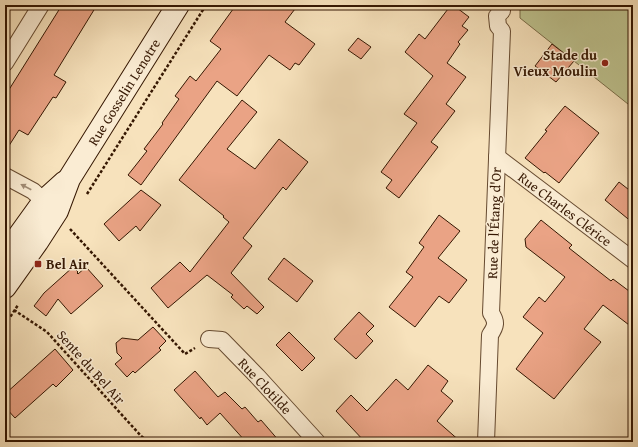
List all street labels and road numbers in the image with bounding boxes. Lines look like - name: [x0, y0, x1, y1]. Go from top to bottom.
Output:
- street label: Rue Gosselin Lenotre: [83, 34, 165, 149]
- street label: Rue de l'Étang d'Or: [482, 167, 506, 279]
- street label: Rue Charles Clérice: [514, 167, 616, 251]
- street label: Sente du Bel Air: [52, 325, 130, 409]
- street label: Rue Clotilde: [234, 353, 297, 419]

